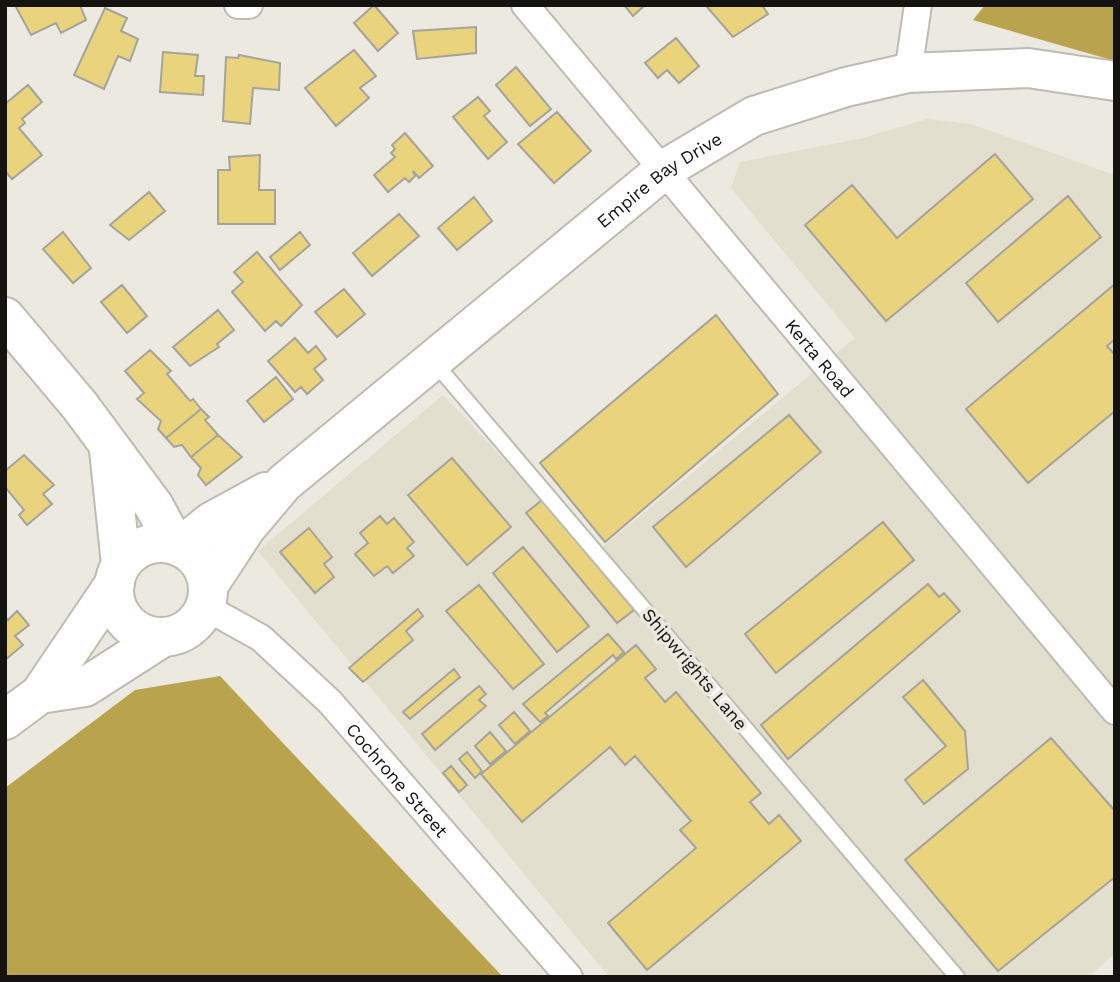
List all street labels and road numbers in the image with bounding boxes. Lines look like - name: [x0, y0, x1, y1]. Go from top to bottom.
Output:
- street label: Empire Bay Drive: [592, 127, 725, 232]
- street label: Kerta Road: [781, 315, 859, 401]
- street label: Shipwrights Lane: [638, 604, 752, 734]
- street label: Cochrone Street: [342, 718, 453, 841]

